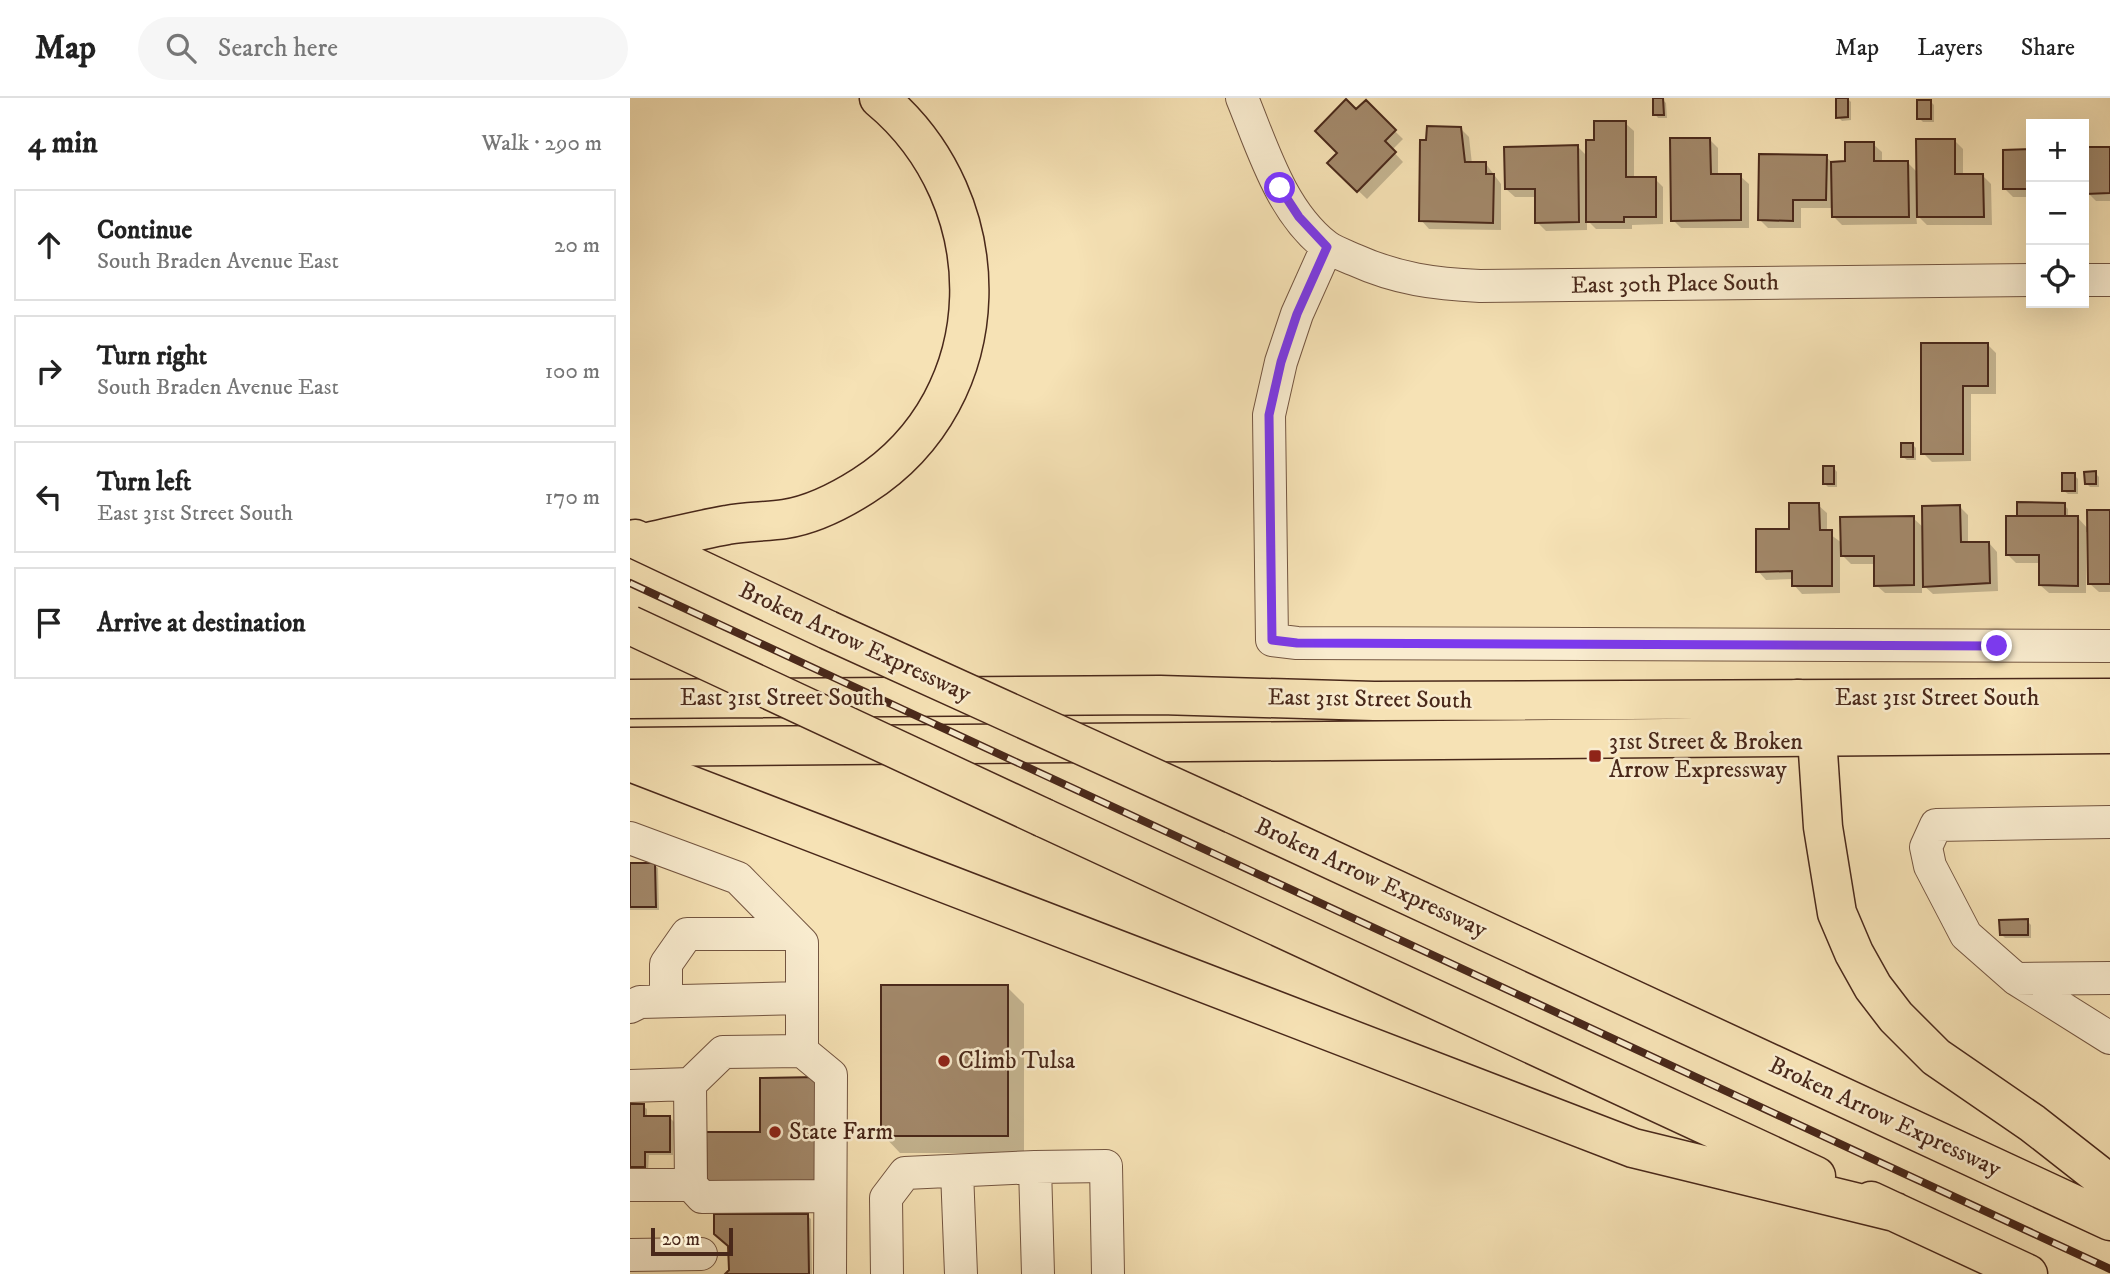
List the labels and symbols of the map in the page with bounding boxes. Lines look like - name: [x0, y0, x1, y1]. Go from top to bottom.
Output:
- route start: [1264, 172, 1295, 203]
- street label: East 30th Place South: [1571, 267, 1780, 301]
- street label: Broken Arrow Expressway: [734, 575, 976, 709]
- route end: [1981, 630, 2012, 661]
- street label: East 31st Street South: [1267, 682, 1473, 716]
- street label: East 31st Street South: [680, 683, 885, 713]
- street label: East 31st Street South: [1835, 683, 2040, 713]
- place label: 31st Street & Broken Arrow Expressway: [1609, 727, 1803, 785]
- marker: 31st Street & Broken Arrow Expressway: [1587, 748, 1603, 764]
- street label: Broken Arrow Expressway: [1250, 811, 1492, 945]
- place label: Climb Tulsa: [958, 1046, 1076, 1076]
- street label: Broken Arrow Expressway: [1764, 1050, 2006, 1184]
- marker: Climb Tulsa: [936, 1053, 952, 1069]
- place label: State Farm: [789, 1117, 893, 1147]
- marker: State Farm: [767, 1124, 783, 1140]
- scale bar: [651, 1225, 733, 1257]

